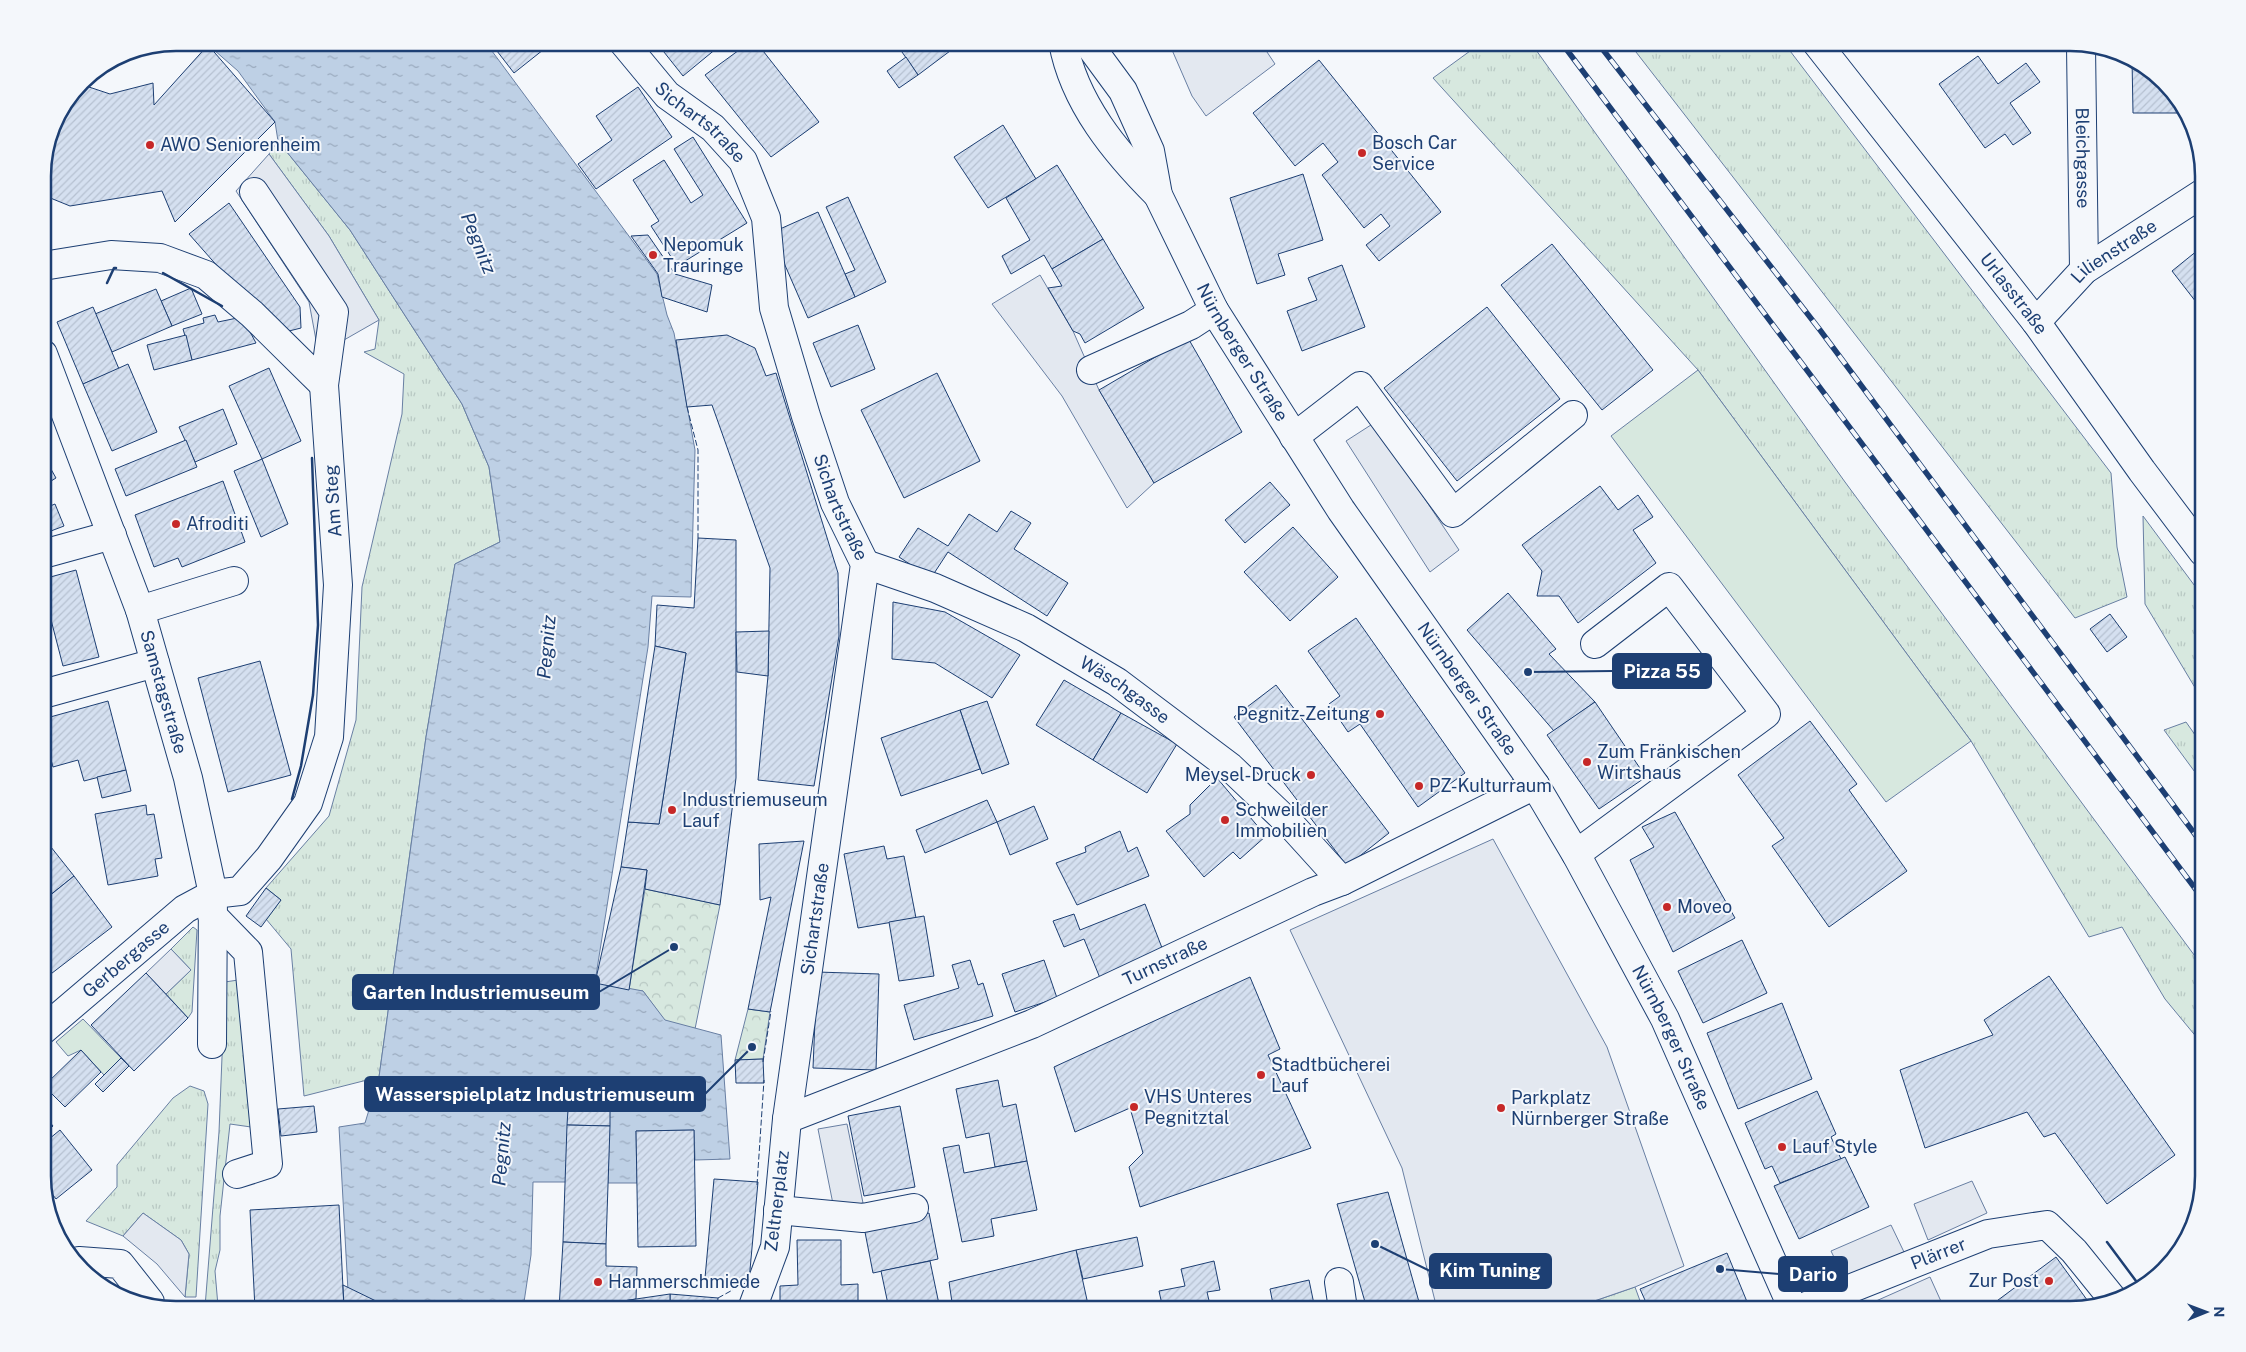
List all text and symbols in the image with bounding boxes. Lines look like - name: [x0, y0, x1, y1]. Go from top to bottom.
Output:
- street label: Sichartstraße: [651, 77, 750, 167]
- street label: Bleichgasse: [2072, 107, 2094, 209]
- place label: Bosch Car Service: [1372, 132, 1457, 174]
- place label: AWO Seniorenheim: [160, 134, 321, 155]
- marker: AWO Seniorenheim: [144, 139, 156, 151]
- marker: Bosch Car Service: [1356, 147, 1368, 159]
- water label: Pegnitz: [457, 209, 501, 277]
- street label: Lilienstraße: [2066, 215, 2160, 287]
- place label: Nepomuk Trauringe: [663, 234, 744, 276]
- marker: Nepomuk Trauringe: [647, 249, 659, 261]
- street label: Urlasstraße: [1976, 249, 2052, 338]
- street label: Nürnberger Straße: [1193, 280, 1293, 425]
- street label: Sichartstraße: [809, 451, 872, 564]
- street label: Am Steg: [319, 464, 346, 538]
- place label: Afroditi: [186, 513, 249, 534]
- marker: Afroditi: [170, 518, 182, 530]
- water label: Pegnitz: [532, 614, 560, 680]
- street label: Nürnberger Straße: [1413, 618, 1522, 759]
- street label: Samstagstraße: [136, 628, 192, 756]
- street label: Wäschgasse: [1076, 651, 1174, 728]
- callout: Pizza 55: [1613, 654, 1711, 688]
- text: Pizza 55: [1623, 660, 1701, 682]
- place label: Pegnitz-Zeitung: [1236, 703, 1370, 724]
- marker: Pegnitz-Zeitung: [1374, 708, 1386, 720]
- place label: Zum Fränkischen Wirtshaus: [1597, 741, 1741, 783]
- marker: Zum Fränkischen Wirtshaus: [1581, 756, 1593, 768]
- place label: Meysel-Druck: [1185, 764, 1301, 785]
- marker: Meysel-Druck: [1305, 769, 1317, 781]
- place label: PZ-Kulturraum: [1429, 775, 1552, 796]
- marker: PZ-Kulturraum: [1413, 780, 1425, 792]
- place label: Industriemuseum Lauf: [682, 789, 828, 831]
- place label: Schweilder Immobilien: [1235, 799, 1328, 841]
- marker: Industriemuseum Lauf: [666, 804, 678, 816]
- marker: Schweilder Immobilien: [1219, 814, 1231, 826]
- street label: Sichartstraße: [796, 861, 833, 977]
- place label: Moveo: [1677, 896, 1732, 917]
- marker: Moveo: [1661, 901, 1673, 913]
- street label: Gerbergasse: [78, 916, 173, 1002]
- street label: Turnstraße: [1119, 932, 1211, 990]
- street label: Nürnberger Straße: [1628, 961, 1715, 1113]
- callout: Garten Industriemuseum: [353, 975, 599, 1009]
- text: Garten Industriemuseum: [363, 981, 589, 1003]
- place label: Stadtbücherei Lauf: [1271, 1054, 1390, 1096]
- marker: Stadtbücherei Lauf: [1255, 1069, 1267, 1081]
- callout: Wasserspielplatz Industriemuseum: [365, 1077, 705, 1111]
- text: Wasserspielplatz Industriemuseum: [375, 1083, 695, 1105]
- place label: VHS Unteres Pegnitztal: [1144, 1086, 1252, 1128]
- place label: Parkplatz Nürnberger Straße: [1511, 1087, 1669, 1129]
- marker: VHS Unteres Pegnitztal: [1128, 1101, 1140, 1113]
- marker: Parkplatz Nürnberger Straße: [1495, 1102, 1507, 1114]
- water label: Pegnitz: [487, 1121, 515, 1187]
- place label: Lauf Style: [1792, 1136, 1878, 1157]
- marker: Lauf Style: [1776, 1141, 1788, 1153]
- street label: Zeltnerplatz: [760, 1149, 793, 1253]
- street label: Plärrer: [1907, 1233, 1969, 1274]
- callout: Kim Tuning: [1430, 1254, 1551, 1288]
- callout: Dario: [1779, 1257, 1847, 1291]
- text: Kim Tuning: [1439, 1259, 1541, 1281]
- text: Dario: [1789, 1263, 1837, 1285]
- place label: Zur Post: [1968, 1270, 2039, 1291]
- place label: Hammerschmiede: [608, 1271, 760, 1292]
- marker: Zur Post: [2043, 1275, 2055, 1287]
- marker: Hammerschmiede: [592, 1276, 604, 1288]
- north arrow: [2181, 1287, 2231, 1337]
- text: N: [2211, 1306, 2227, 1317]

